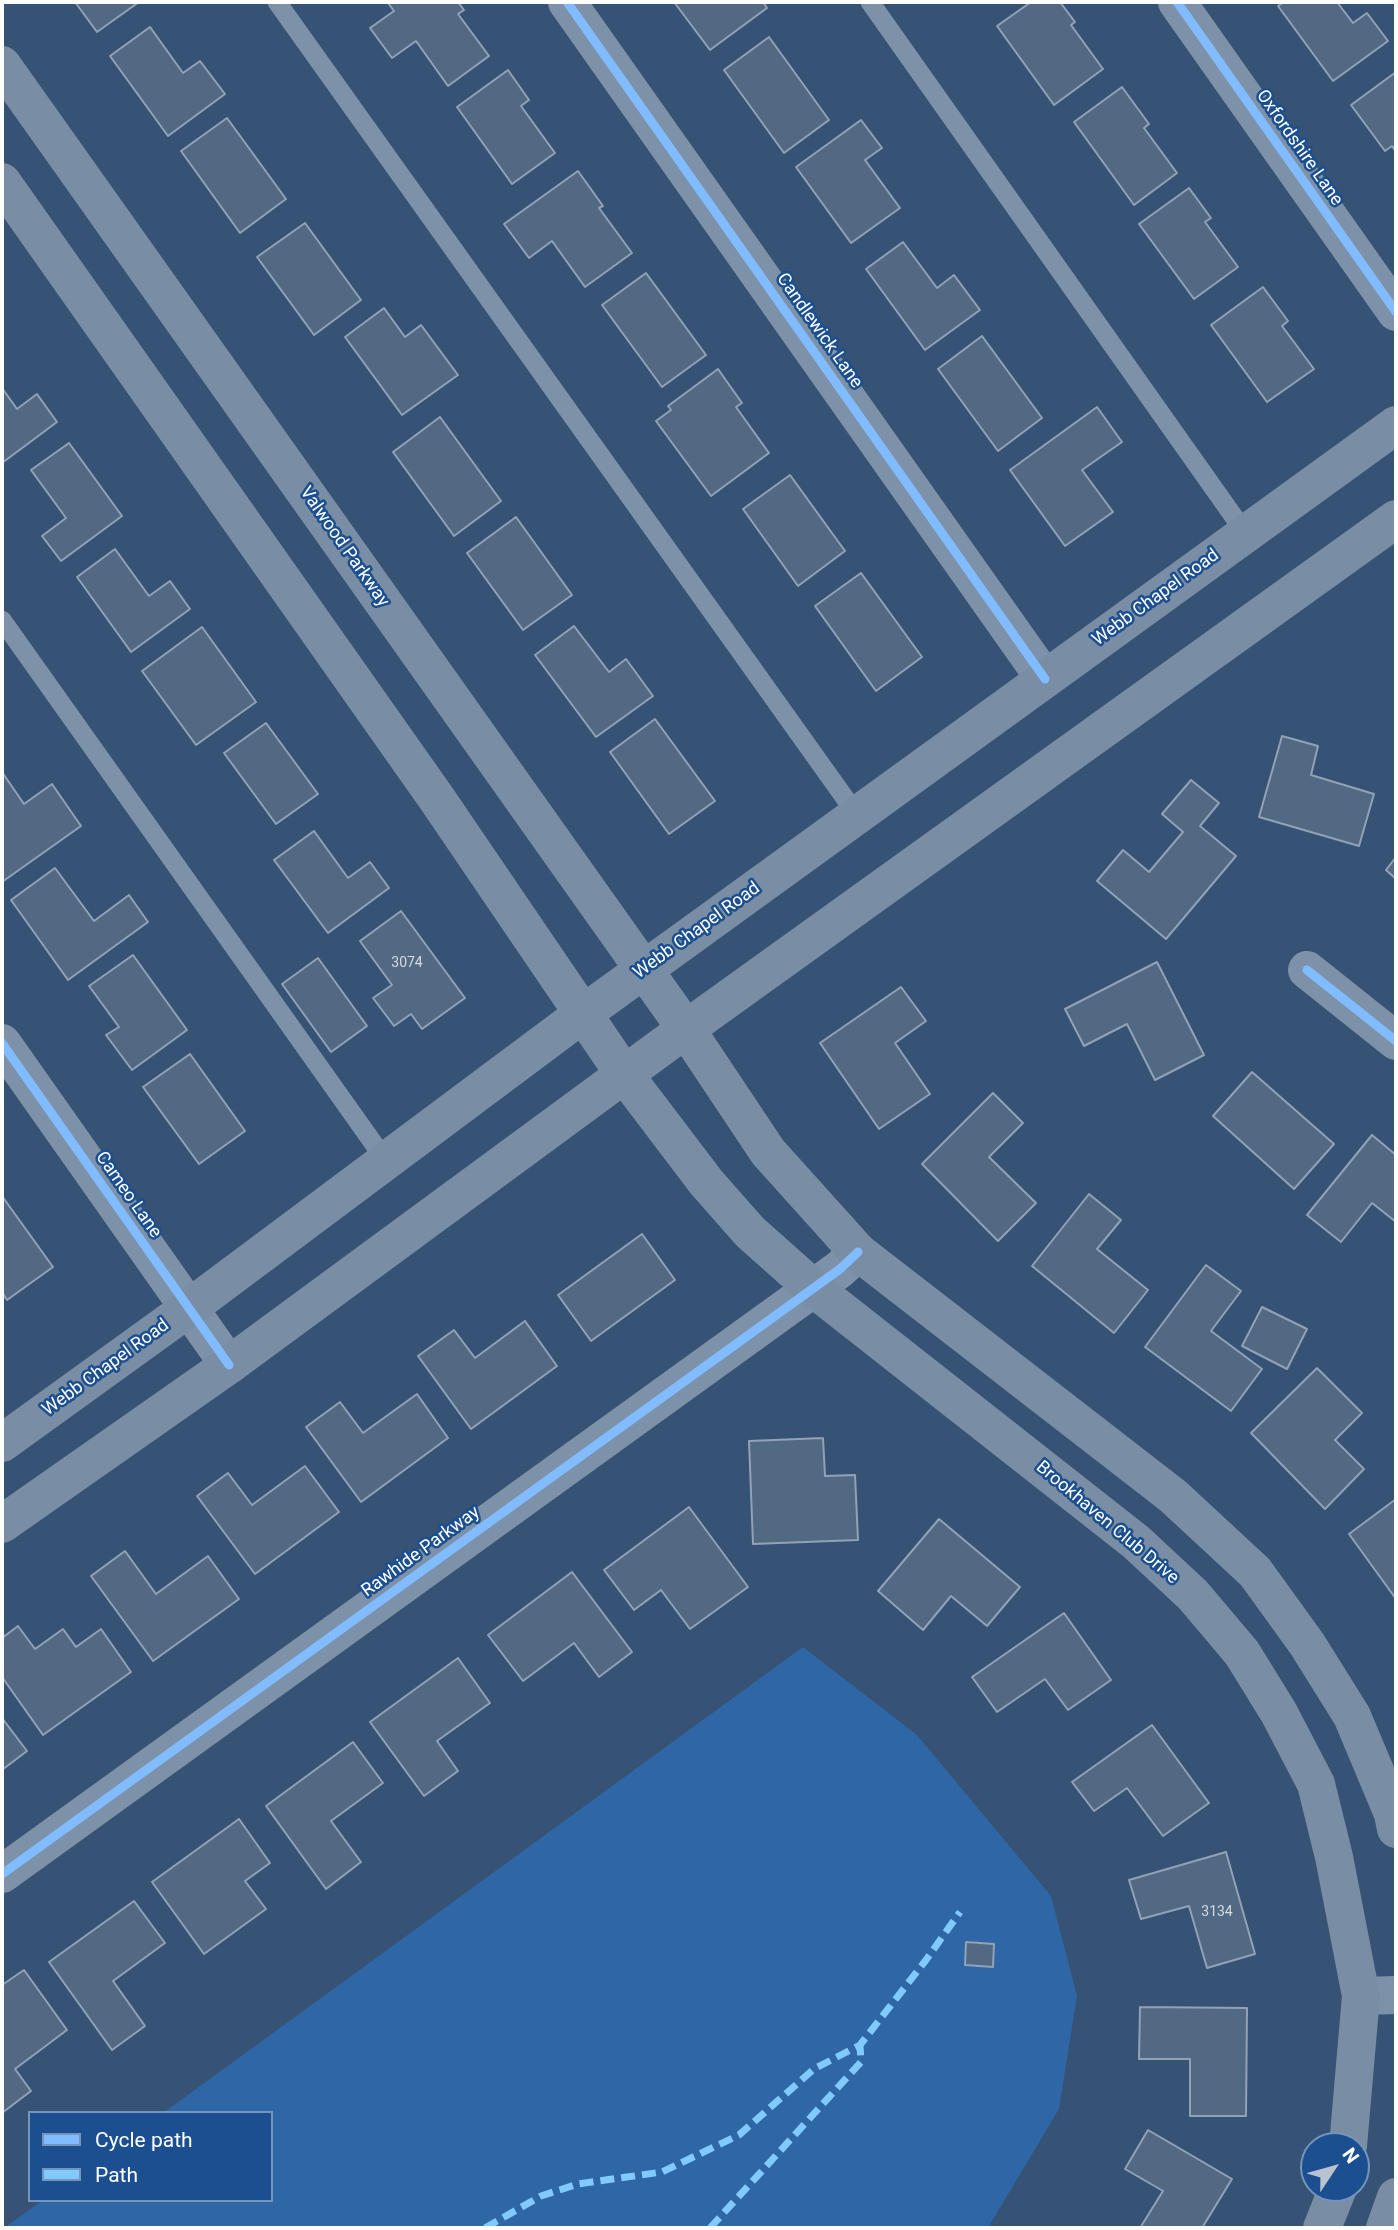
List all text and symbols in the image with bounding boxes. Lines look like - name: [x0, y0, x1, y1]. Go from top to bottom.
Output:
- street label: Oxfordshire Lane: [1251, 86, 1347, 210]
- street label: Candlewick Lane: [771, 269, 867, 393]
- street label: Valwood Parkway: [294, 483, 394, 611]
- street label: Webb Chapel Road: [1089, 545, 1223, 651]
- street label: Webb Chapel Road: [630, 878, 764, 984]
- house number: 3074: [391, 955, 423, 971]
- street label: Cameo Lane: [90, 1148, 166, 1242]
- street label: Webb Chapel Road: [39, 1315, 173, 1421]
- street label: Brookhaven Club Drive: [1031, 1457, 1183, 1589]
- street label: Rawhide Parkway: [358, 1502, 484, 1602]
- house number: 3134: [1201, 1904, 1233, 1920]
- legend: [28, 2111, 273, 2202]
- text: Cycle path: [95, 2128, 193, 2152]
- north arrow: [1300, 2132, 1370, 2202]
- text: N: [1338, 2143, 1364, 2168]
- text: Path: [95, 2163, 138, 2187]

